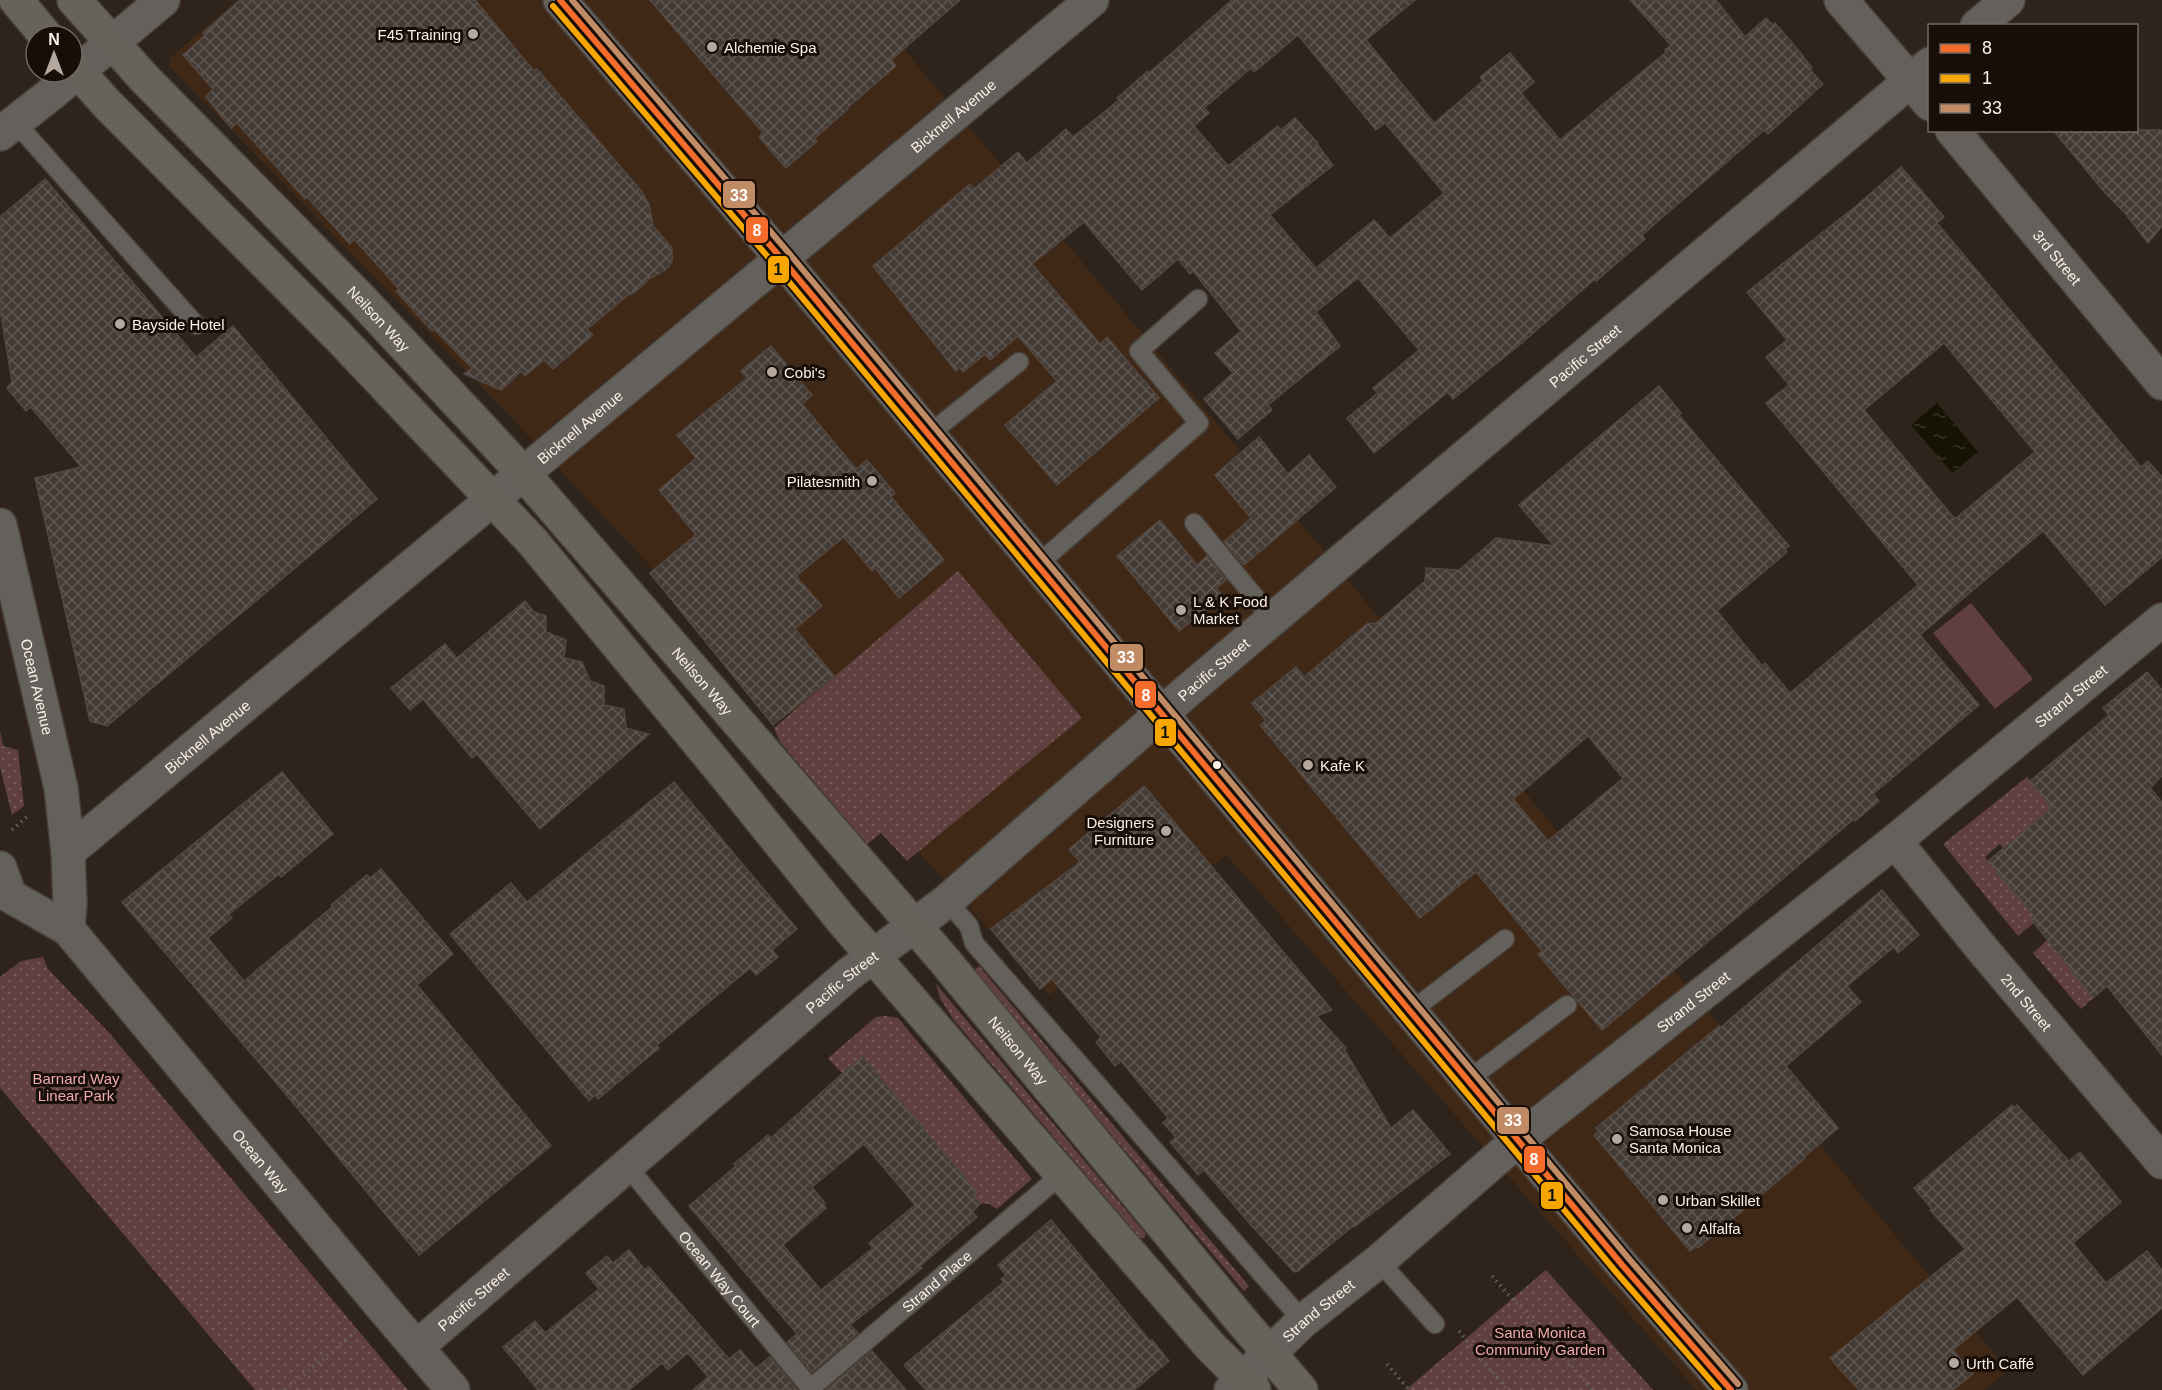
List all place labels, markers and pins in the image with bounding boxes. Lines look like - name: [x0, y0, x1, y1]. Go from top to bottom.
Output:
- place label: F45 Training: [378, 26, 461, 43]
- marker: F45 Training: [466, 27, 480, 41]
- place label: Alchemie Spa: [724, 39, 817, 56]
- marker: Alchemie Spa: [705, 40, 719, 54]
- place label: Bayside Hotel: [132, 316, 225, 333]
- marker: Bayside Hotel: [113, 317, 127, 331]
- place label: Cobi's: [784, 364, 825, 381]
- marker: Cobi's: [765, 365, 779, 379]
- place label: Pilatesmith: [787, 473, 860, 490]
- marker: Pilatesmith: [865, 474, 879, 488]
- place label: L & K Food Market: [1193, 593, 1268, 627]
- marker: L & K Food Market: [1174, 603, 1188, 617]
- place label: Kafe K: [1320, 757, 1365, 774]
- marker: Kafe K: [1301, 758, 1315, 772]
- unlabelled marker: [1211, 759, 1223, 771]
- place label: Designers Furniture: [1086, 814, 1154, 848]
- marker: Designers Furniture: [1159, 824, 1173, 838]
- place label: Samosa House Santa Monica: [1629, 1122, 1732, 1156]
- marker: Samosa House Santa Monica: [1610, 1132, 1624, 1146]
- place label: Urban Skillet: [1675, 1192, 1761, 1209]
- marker: Urban Skillet: [1656, 1193, 1670, 1207]
- place label: Alfalfa: [1699, 1220, 1741, 1237]
- marker: Alfalfa: [1680, 1221, 1694, 1235]
- place label: Urth Caffé: [1966, 1355, 2034, 1372]
- marker: Urth Caffé: [1947, 1356, 1961, 1370]

